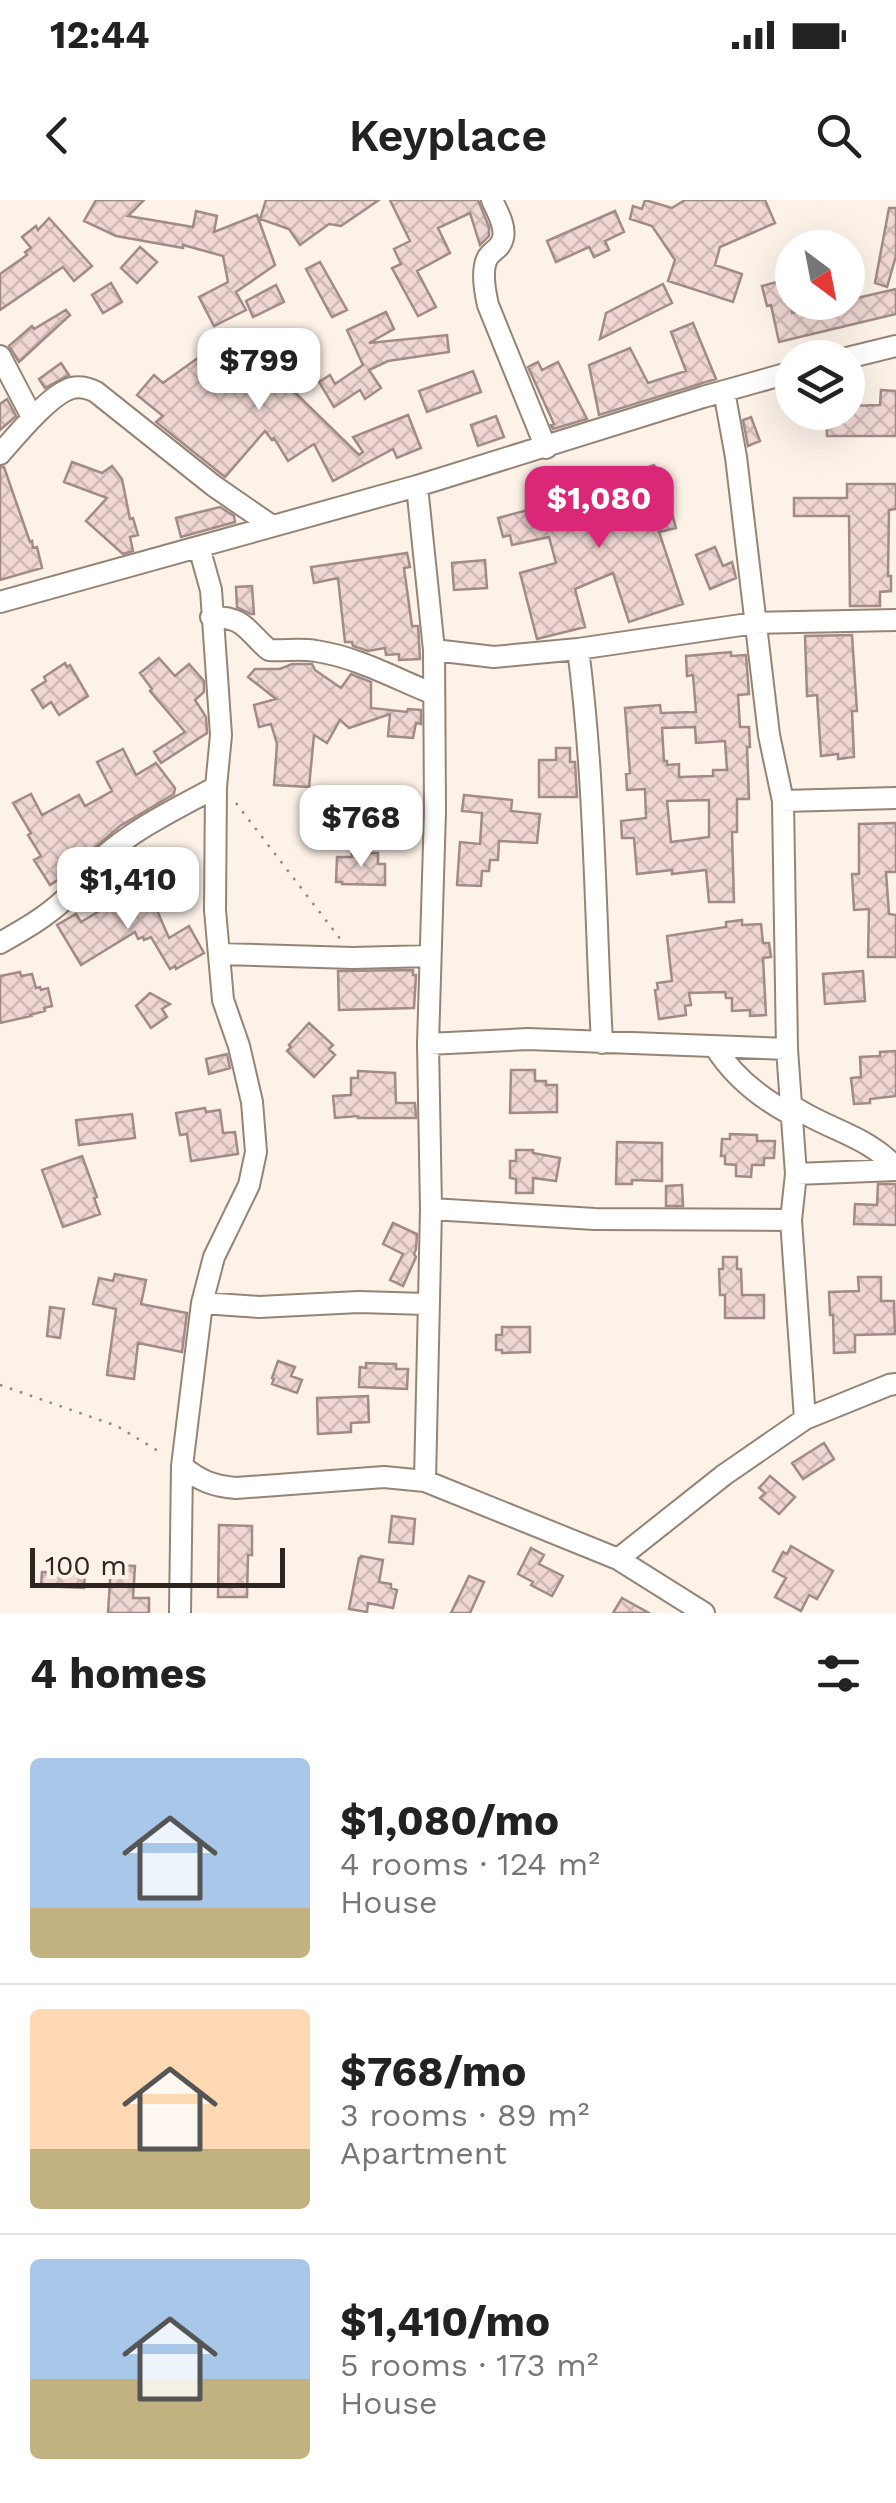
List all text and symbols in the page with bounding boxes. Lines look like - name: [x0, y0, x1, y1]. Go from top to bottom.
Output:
- text: 12:44: [50, 13, 150, 57]
- icon: back: [30, 108, 85, 163]
- icon: search: [811, 108, 866, 163]
- text: Keyplace: [349, 109, 547, 162]
- north arrow: [775, 230, 865, 320]
- map controls: [775, 230, 865, 430]
- pin: $799: [200, 328, 318, 413]
- button: layers: [775, 340, 865, 430]
- text: $799: [219, 341, 299, 379]
- pin: $1,080: [518, 466, 680, 551]
- text: $1,080: [547, 479, 651, 517]
- pin: $768: [302, 785, 420, 870]
- text: $768: [322, 798, 400, 836]
- pin: $1,410: [47, 847, 209, 932]
- text: $1,410: [79, 860, 177, 898]
- scale bar: [30, 1543, 285, 1588]
- text: 100 m: [45, 1549, 127, 1582]
- icon: filters: [811, 1646, 866, 1701]
- text: 4 homes: [30, 1649, 207, 1698]
- text: $1,080/mo: [340, 1796, 559, 1845]
- icon: home: [110, 1798, 230, 1918]
- text: 4 rooms · 124 m²: [340, 1845, 600, 1883]
- text: House: [340, 1883, 438, 1921]
- text: $768/mo: [340, 2047, 526, 2096]
- icon: home: [110, 2049, 230, 2169]
- text: 3 rooms · 89 m²: [340, 2096, 589, 2134]
- text: Apartment: [340, 2134, 507, 2172]
- text: $1,410/mo: [340, 2297, 550, 2346]
- icon: home: [110, 2299, 230, 2419]
- text: 5 rooms · 173 m²: [340, 2346, 598, 2384]
- text: House: [340, 2384, 438, 2422]

